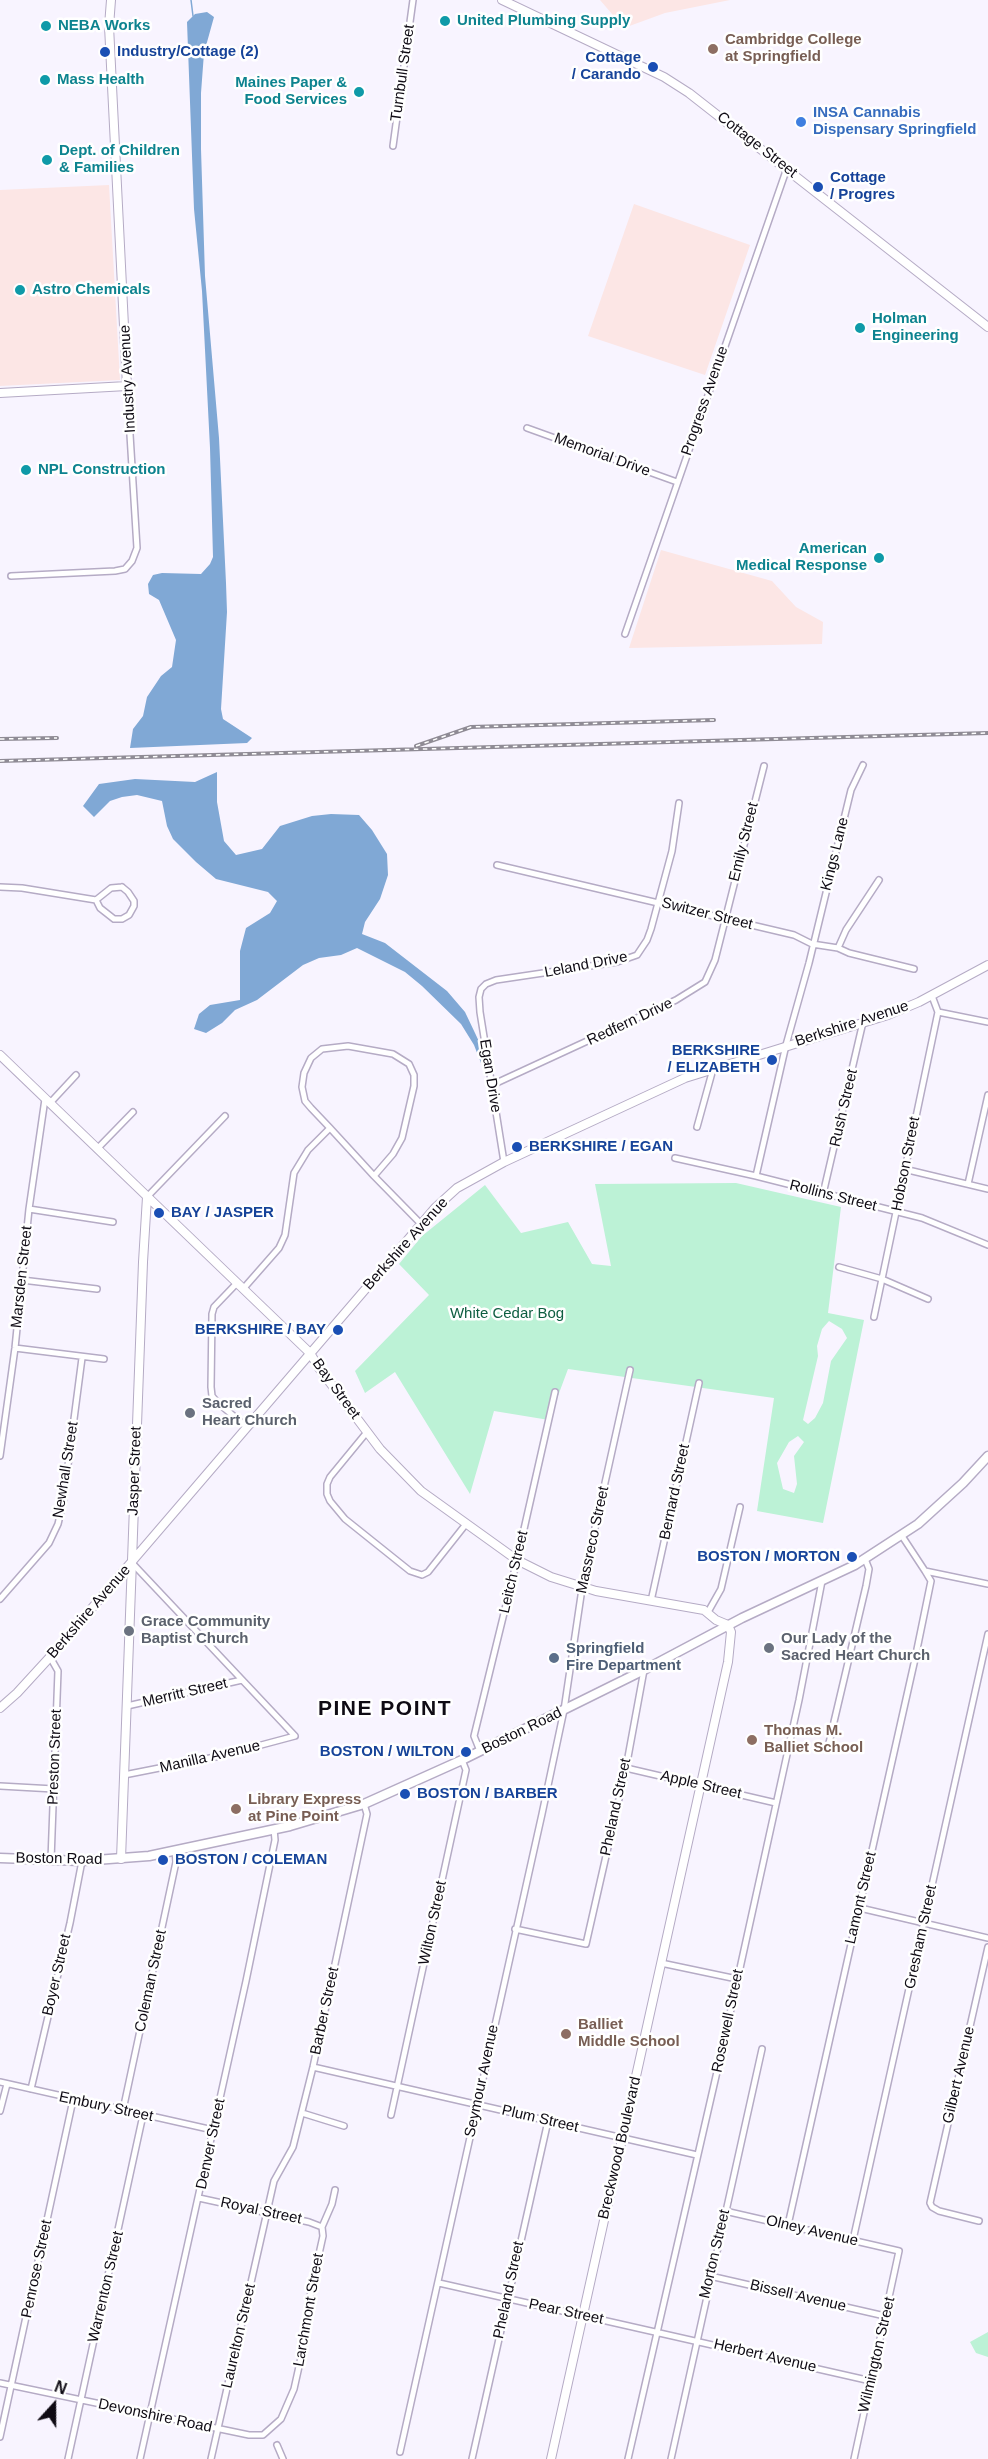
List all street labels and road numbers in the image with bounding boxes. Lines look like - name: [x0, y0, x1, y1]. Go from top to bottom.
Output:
- street label: Turnbull Street: [387, 23, 419, 123]
- street label: Cottage Street: [713, 108, 801, 182]
- street label: Industry Avenue: [116, 325, 140, 433]
- street label: Progress Avenue: [678, 344, 732, 458]
- street label: Memorial Drive: [552, 429, 652, 481]
- street label: Emily Street: [725, 801, 763, 883]
- street label: Kings Lane: [817, 815, 853, 893]
- street label: Switzer Street: [660, 894, 754, 934]
- street label: Leland Drive: [543, 948, 629, 982]
- street label: Redfern Drive: [584, 994, 676, 1050]
- street label: Berkshire Avenue: [793, 997, 911, 1051]
- street label: Egan Drive: [475, 1038, 505, 1114]
- street label: Rush Street: [826, 1067, 862, 1149]
- street label: Hobson Street: [888, 1115, 924, 1213]
- street label: Rollins Street: [788, 1176, 878, 1216]
- street label: Berkshire Avenue: [360, 1194, 452, 1294]
- street label: Marsden Street: [8, 1225, 36, 1329]
- street label: Bay Street: [308, 1355, 364, 1423]
- street label: Newhall Street: [49, 1420, 83, 1520]
- street label: Jasper Street: [124, 1426, 146, 1516]
- street label: Bernard Street: [656, 1442, 694, 1542]
- street label: Massreco Street: [573, 1485, 613, 1595]
- street label: Leitch Street: [496, 1529, 532, 1615]
- street label: Berkshire Avenue: [43, 1562, 135, 1662]
- street label: Merritt Street: [141, 1674, 229, 1712]
- street label: Boston Road: [479, 1704, 565, 1758]
- street label: Preston Street: [44, 1709, 66, 1805]
- street label: Manilla Avenue: [158, 1737, 262, 1777]
- street label: Pheland Street: [597, 1757, 635, 1857]
- street label: Apple Street: [659, 1767, 743, 1803]
- street label: Boston Road: [15, 1849, 103, 1869]
- street label: Lamont Street: [842, 1850, 880, 1946]
- street label: Wilton Street: [415, 1879, 451, 1967]
- street label: Gresham Street: [901, 1883, 941, 1991]
- street label: Coleman Street: [131, 1928, 171, 2034]
- street label: Boyer Street: [39, 1932, 75, 2018]
- street label: Barber Street: [307, 1965, 343, 2057]
- street label: Rosewell Street: [708, 1968, 748, 2074]
- street label: Seymour Avenue: [461, 2023, 503, 2139]
- street label: Gilbert Avenue: [939, 2025, 979, 2125]
- street label: Breckwood Boulevard: [595, 2075, 645, 2221]
- street label: Embury Street: [57, 2088, 155, 2126]
- street label: Denver Street: [193, 2097, 229, 2191]
- street label: Plum Street: [500, 2101, 580, 2137]
- street label: Royal Street: [219, 2194, 303, 2228]
- street label: Morton Street: [696, 2208, 734, 2300]
- street label: Olney Avenue: [764, 2212, 860, 2250]
- street label: Penrose Street: [18, 2218, 56, 2320]
- street label: Warrenton Street: [84, 2230, 128, 2344]
- street label: Pheland Street: [490, 2240, 528, 2340]
- street label: Larchmont Street: [290, 2252, 328, 2368]
- street label: Bissell Avenue: [748, 2276, 848, 2316]
- street label: Laurelton Street: [218, 2282, 260, 2390]
- street label: Pear Street: [527, 2295, 605, 2329]
- street label: Wilmington Street: [855, 2295, 899, 2415]
- street label: Herbert Avenue: [712, 2335, 818, 2377]
- street label: Devonshire Road: [96, 2395, 214, 2437]

